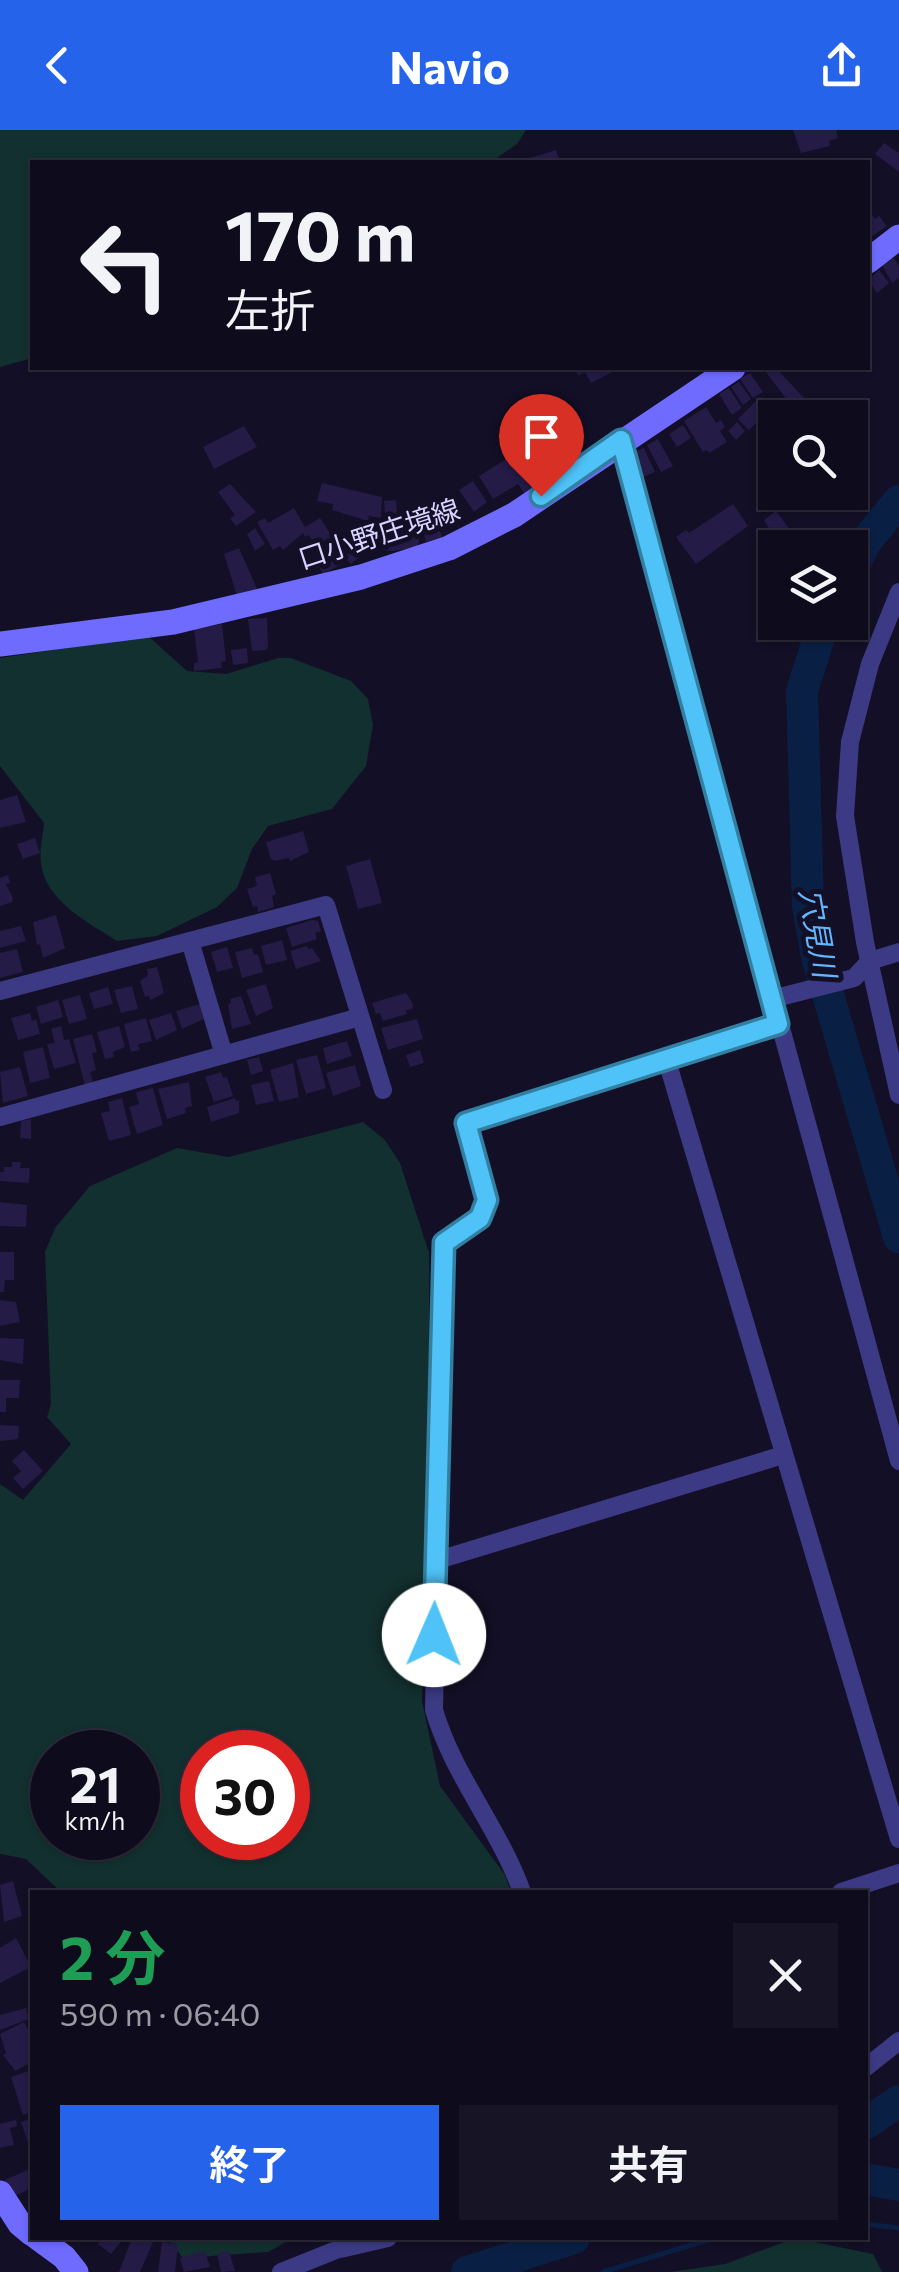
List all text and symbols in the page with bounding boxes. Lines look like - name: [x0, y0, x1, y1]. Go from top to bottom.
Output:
- icon: back: [30, 38, 85, 93]
- text: Navio: [389, 38, 510, 93]
- icon: share: [814, 38, 869, 93]
- text: 170 m: [225, 190, 416, 275]
- icon: left: [60, 200, 190, 330]
- text: 左折: [225, 281, 315, 336]
- pin: [499, 394, 584, 497]
- map controls: [758, 400, 868, 640]
- button: search: [758, 400, 868, 510]
- icon: arrive: [514, 409, 569, 464]
- street label: 口小野庄境線: [294, 491, 464, 575]
- button: layers: [758, 530, 868, 640]
- water label: 穴見川: [793, 885, 846, 983]
- position arrow: [382, 1583, 486, 1687]
- speed limit sign: 30: [180, 1730, 310, 1860]
- text: 21: [69, 1752, 121, 1813]
- text: km/h: [65, 1805, 125, 1835]
- text: 2 分: [60, 1919, 166, 1992]
- button: close: [733, 1923, 838, 2028]
- text: 590 m · 06:40: [60, 1993, 260, 2033]
- button: 終了: [60, 2105, 439, 2220]
- button: 共有: [459, 2105, 838, 2220]

